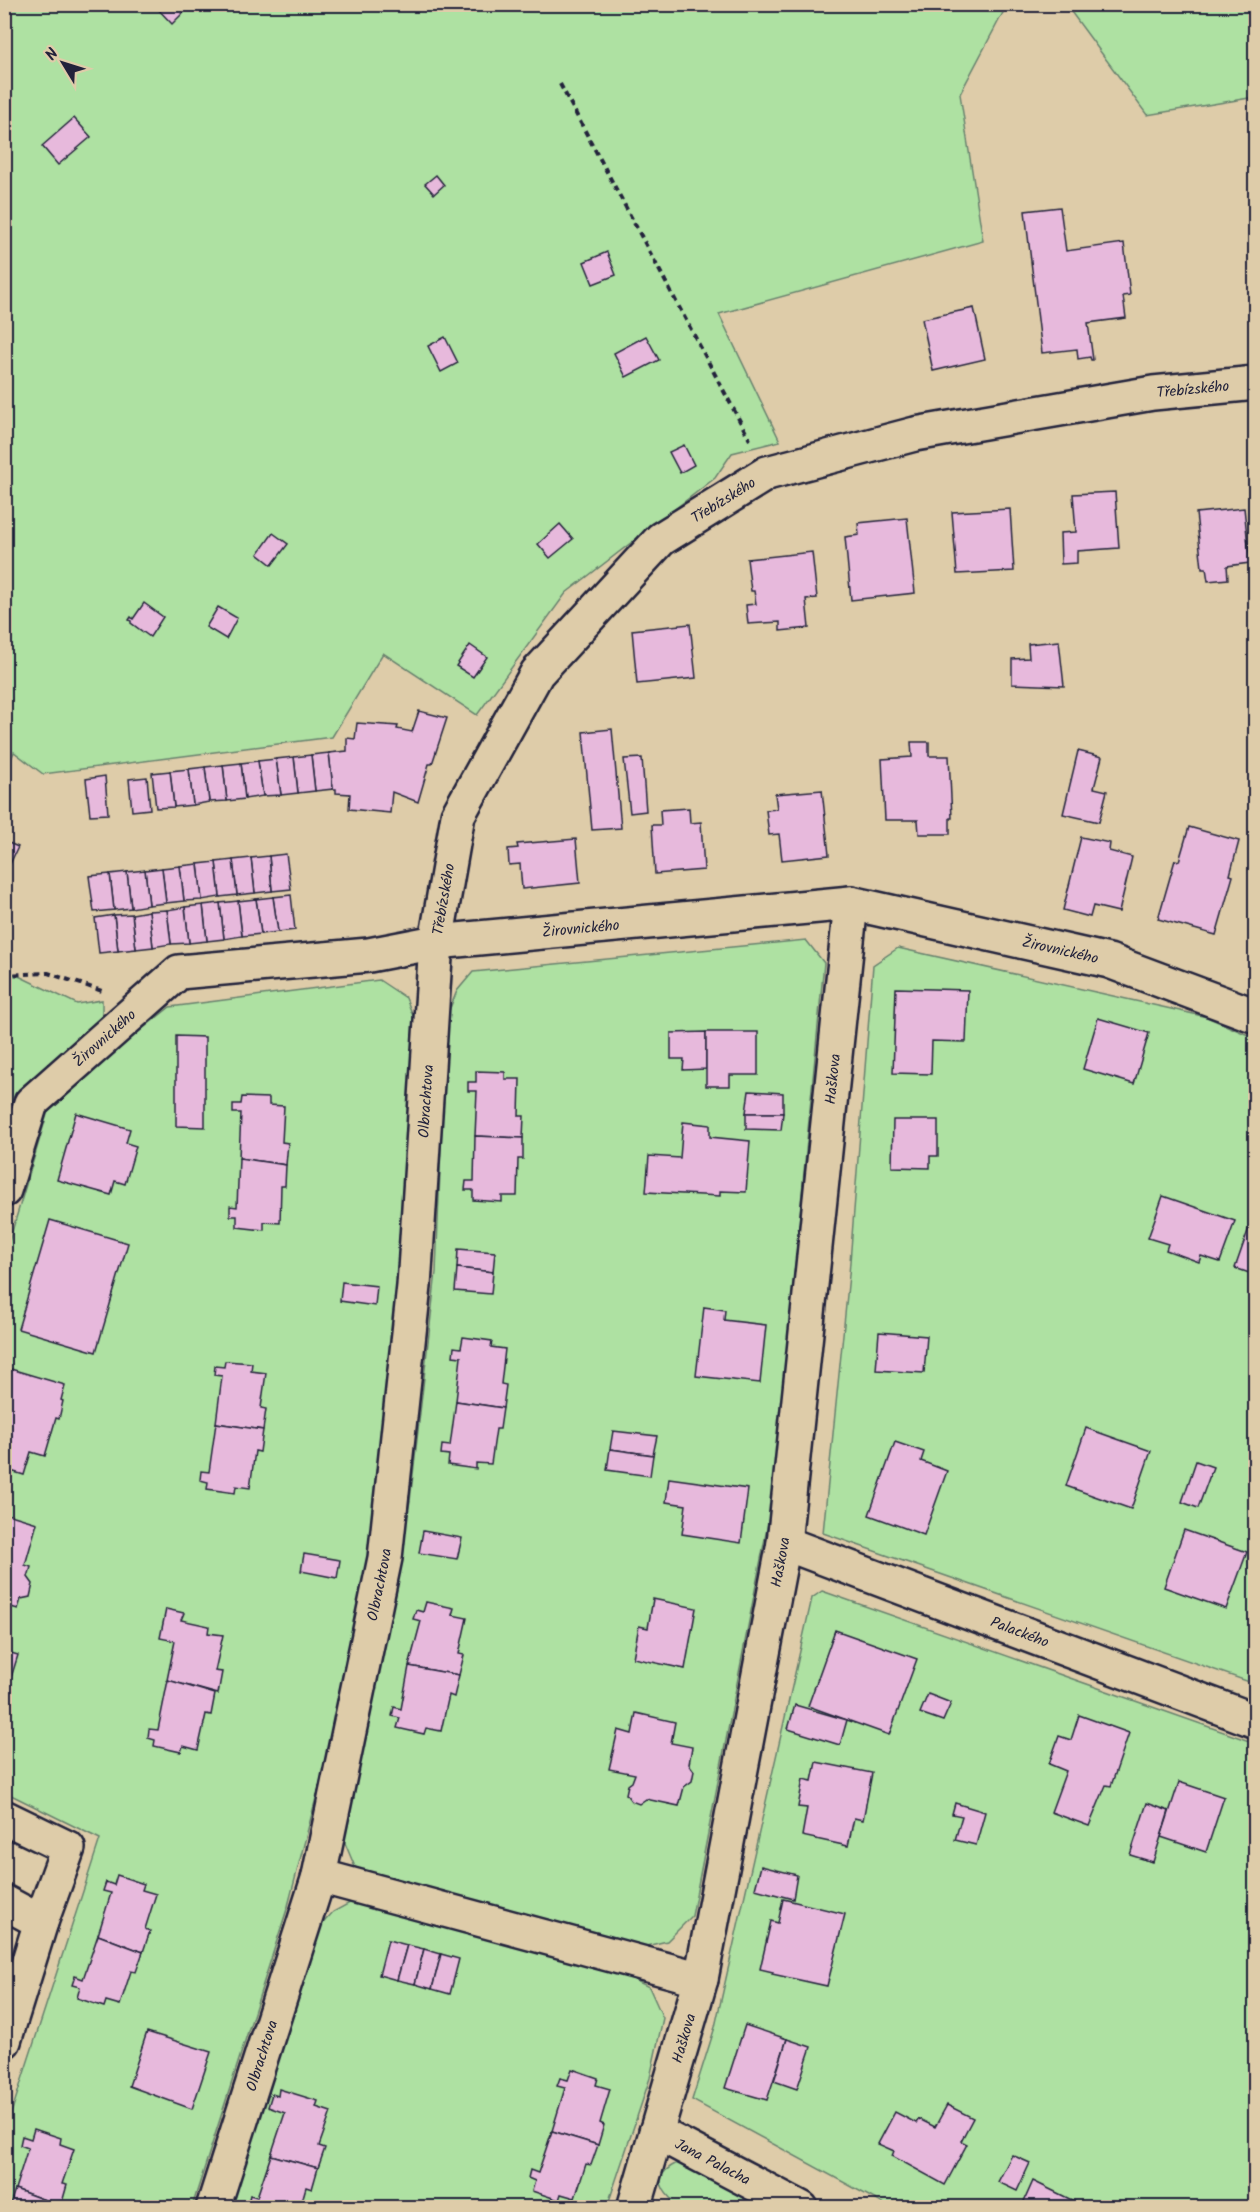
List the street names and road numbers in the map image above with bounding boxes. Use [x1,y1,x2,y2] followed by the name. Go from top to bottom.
[1156,375,1230,406] street label: Třebízského
[687,472,761,530] street label: Třebízského
[426,861,462,937] street label: Třebízského
[541,914,621,945] street label: Žirovnického
[1019,931,1101,971] street label: Žirovnického
[68,1004,142,1074] street label: Žirovnického
[819,1053,848,1106] street label: Haškova
[412,1064,441,1139] street label: Olbrachtova
[765,1536,798,1589] street label: Haškova
[361,1547,399,1623] street label: Olbrachtova
[987,1611,1052,1655] street label: Palackého
[666,2011,703,2066] street label: Haškova
[240,2017,285,2095] street label: Olbrachtova
[670,2133,754,2192] street label: Jana Palacha

